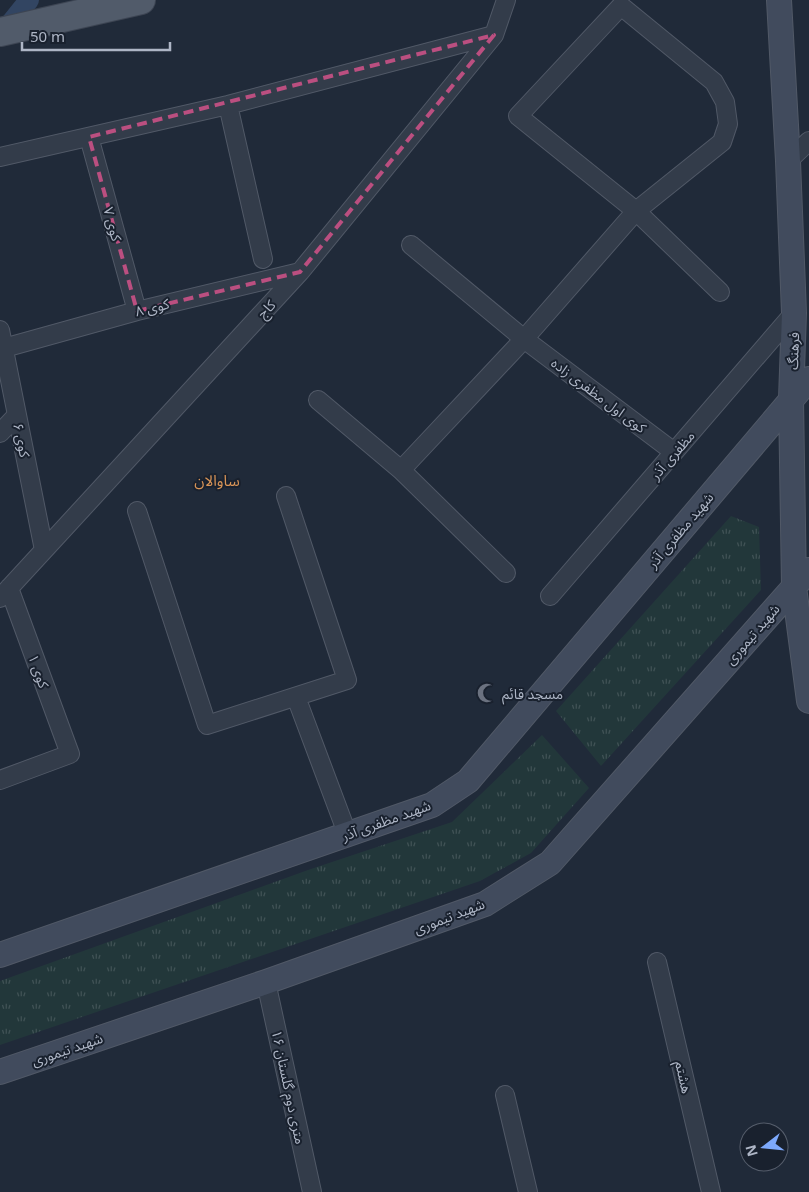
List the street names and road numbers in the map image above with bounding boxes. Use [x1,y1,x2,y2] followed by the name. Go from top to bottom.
[99,205,127,243] street label: کوی ۷
[133,294,171,320] street label: کوی ۸
[253,295,281,324] street label: کاج
[783,332,803,370] street label: فرهنگ
[548,353,650,437] street label: کوی اول مظفری زاده
[9,421,35,459] street label: کوی ۶
[645,426,699,484] street label: مظفری آذر
[642,488,717,573] street label: شهید مظفری آذر
[720,600,784,668] street label: شهید تیموری
[24,651,54,691] street label: کوی ۱
[338,795,433,845] street label: شهید مظفری آذر
[411,894,487,938] street label: شهید تیموری
[29,1028,105,1070] street label: شهید تیموری
[266,1028,310,1146] street label: ۱۶ متری دوم گلستان
[669,1059,697,1096] street label: هشتم

